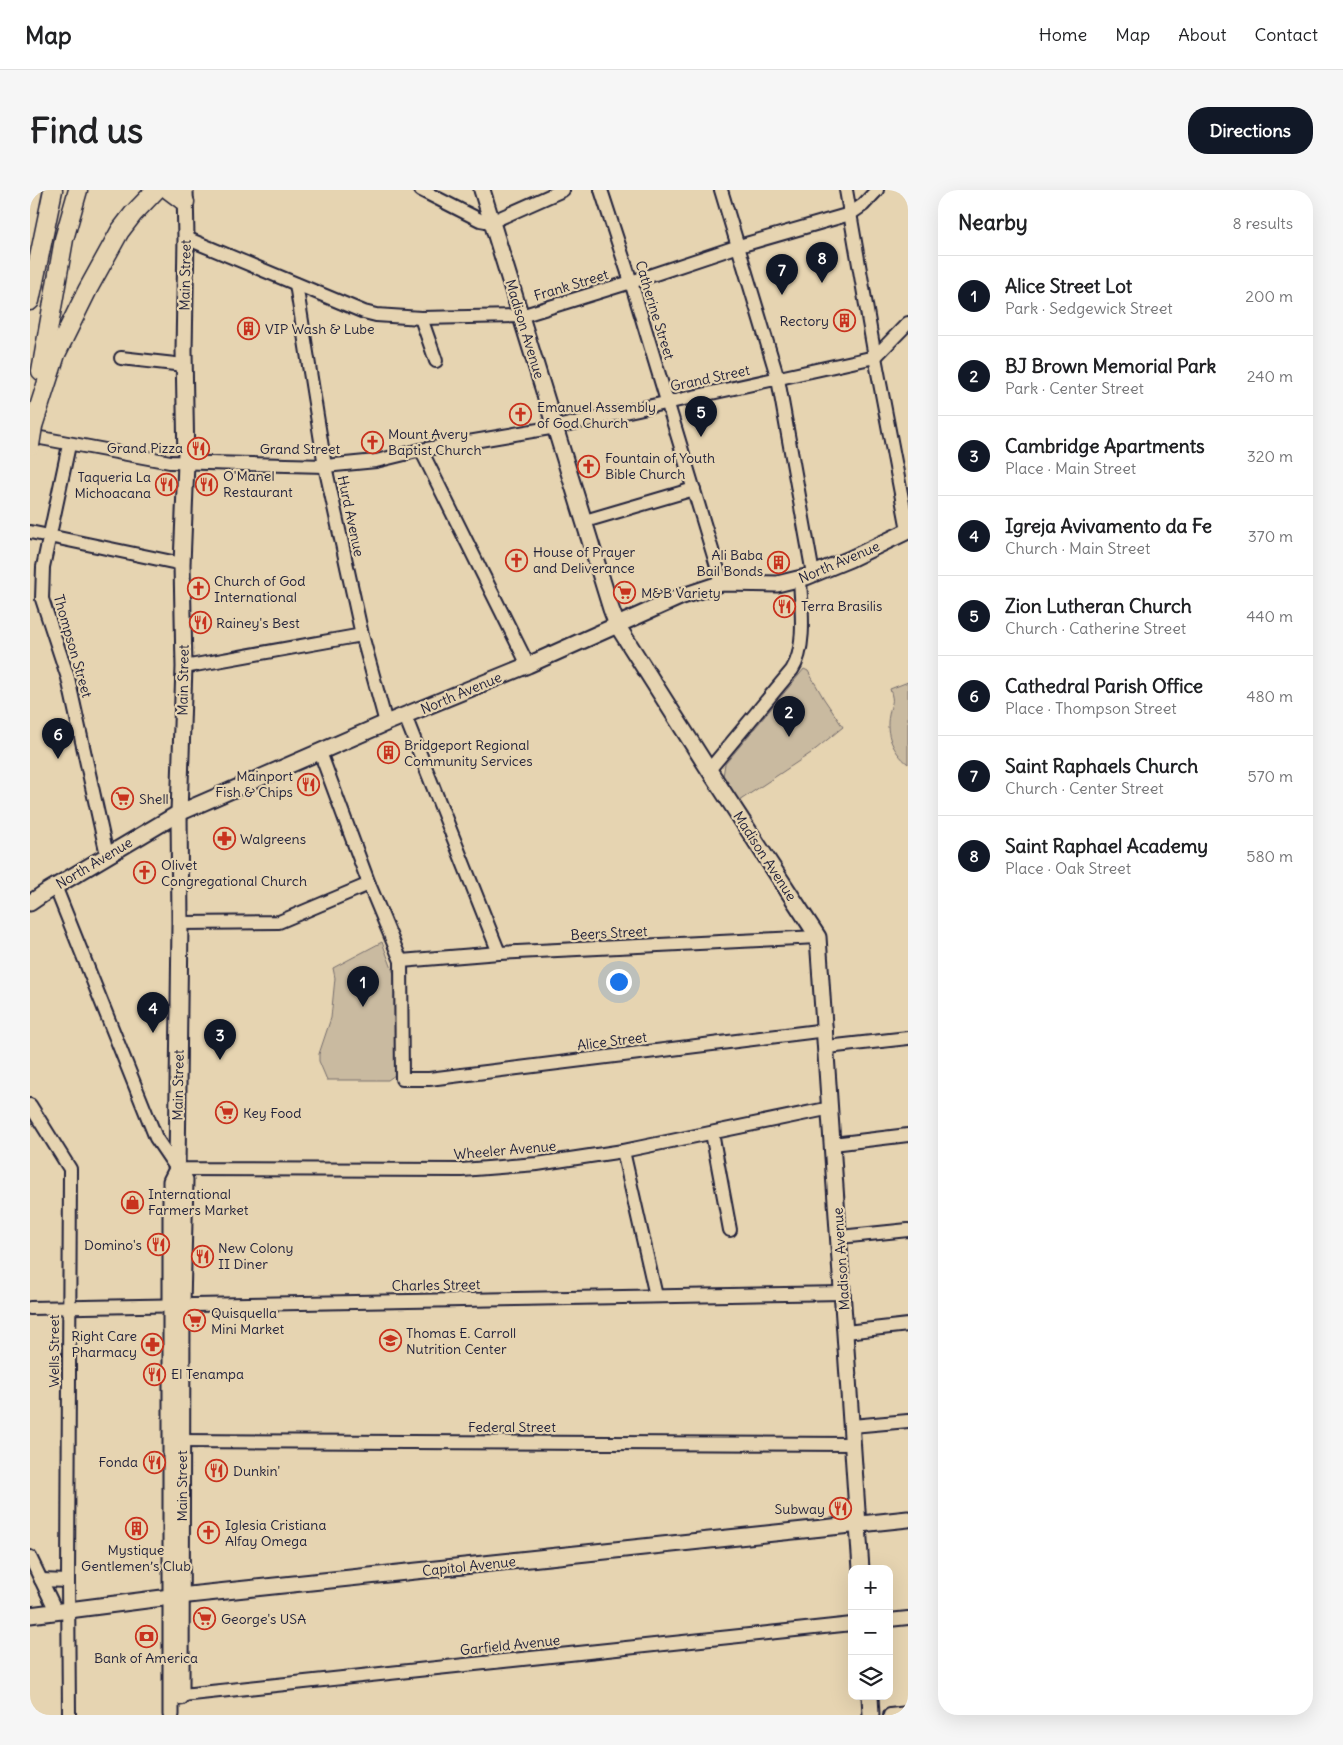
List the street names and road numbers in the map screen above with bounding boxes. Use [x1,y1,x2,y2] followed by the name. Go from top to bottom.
[175,239,195,311] street label: Main Street
[631,258,679,362] street label: Catherine Street
[532,265,611,305] street label: Frank Street
[501,277,549,381] street label: Madison Avenue
[669,361,752,395] street label: Grand Street
[260,440,341,458] street label: Grand Street
[334,474,368,558] street label: Hurd Avenue
[796,537,882,587] street label: North Avenue
[50,592,96,700] street label: Thompson Street
[173,644,193,716] street label: Main Street
[418,668,504,718] street label: North Avenue
[729,808,801,904] street label: Madison Avenue
[52,833,136,893] street label: North Avenue
[570,922,648,944] street label: Beers Street
[576,1028,648,1054] street label: Alice Street
[168,1049,188,1121] street label: Main Street
[453,1137,557,1163] street label: Wheeler Avenue
[828,1207,854,1311] street label: Madison Avenue
[391,1275,481,1295] street label: Charles Street
[45,1314,63,1388] street label: Wells Street
[468,1418,556,1436] street label: Federal Street
[173,1450,191,1522] street label: Main Street
[421,1552,517,1580] street label: Capitol Avenue
[459,1631,561,1659] street label: Garfield Avenue

